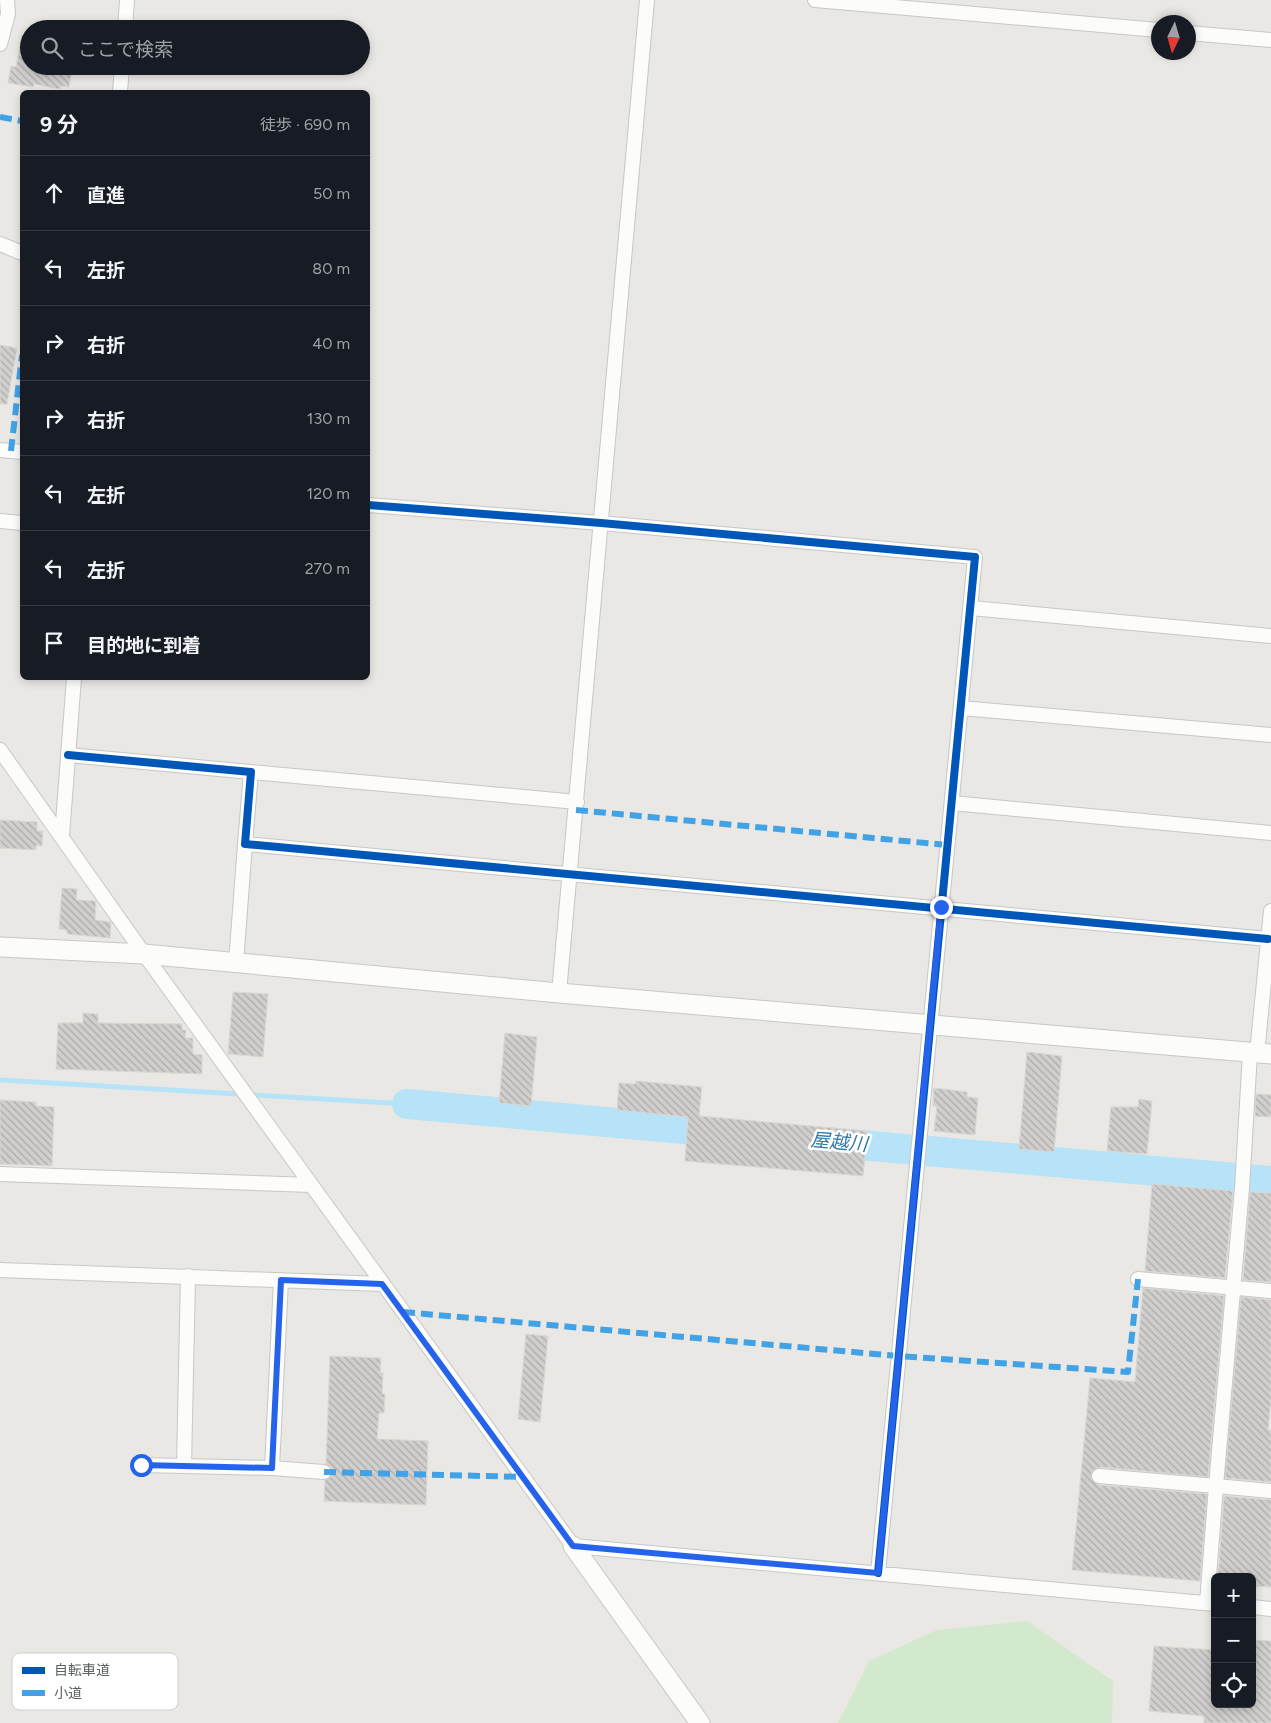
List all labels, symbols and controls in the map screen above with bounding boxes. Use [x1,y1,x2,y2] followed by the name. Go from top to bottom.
[1151,15,1196,60] north arrow
[20,20,370,75] search box
[38,34,66,62] icon: search
[78,38,173,61] text: ここで検索
[40,112,78,137] text: 9 分
[260,115,350,134] text: 徒歩 · 690 m
[40,179,68,207] icon: ahead
[87,184,125,207] text: 直進
[313,184,350,203] text: 50 m
[40,254,68,282] icon: left
[87,259,125,282] text: 左折
[312,259,350,278] text: 80 m
[40,329,68,357] icon: right
[87,334,125,357] text: 右折
[312,334,350,353] text: 40 m
[40,404,68,432] icon: right
[87,409,125,432] text: 右折
[307,409,350,428] text: 130 m
[40,479,68,507] icon: left
[87,484,125,507] text: 左折
[307,484,350,503] text: 120 m
[40,554,68,582] icon: left
[87,559,125,582] text: 左折
[305,559,350,578] text: 270 m
[40,629,68,657] icon: arrive
[87,634,201,657] text: 目的地に到着
[930,896,953,919] route end
[810,1128,870,1156] water label: 屋越川
[130,1454,153,1477] route start
[1211,1573,1256,1708] map controls
[1211,1573,1256,1618] button: +
[1211,1618,1256,1663] button: −
[12,1653,178,1710] legend
[54,1662,110,1679] text: 自転車道
[1211,1663,1256,1708] button: locate
[54,1685,82,1702] text: 小道

